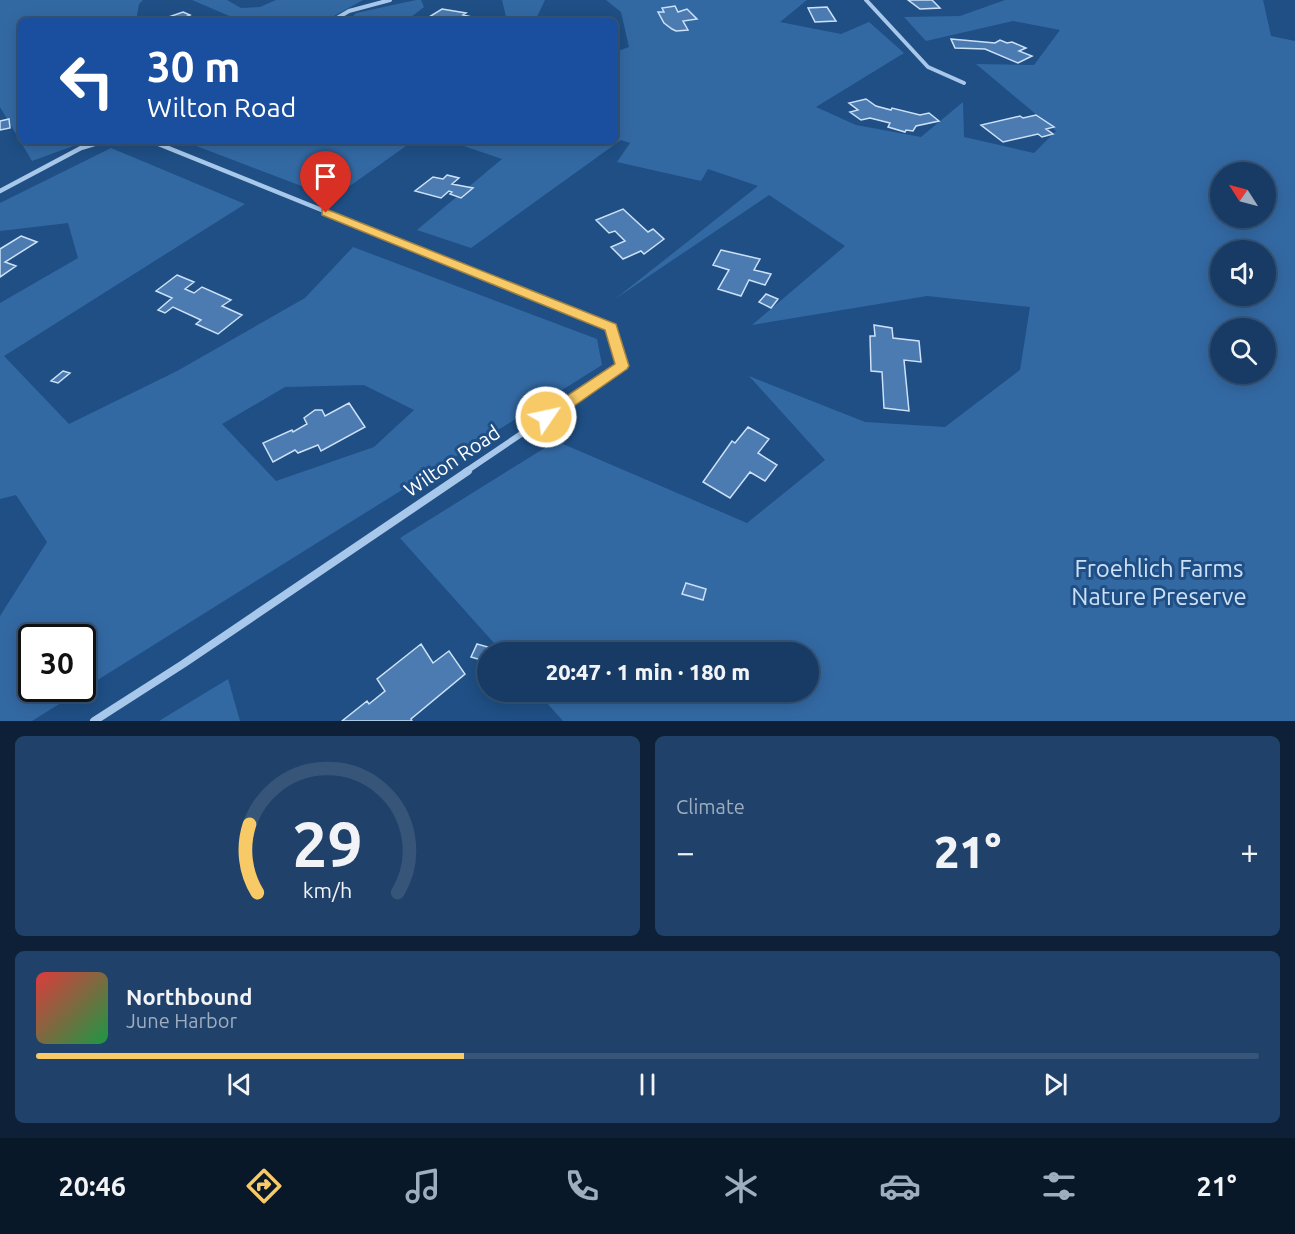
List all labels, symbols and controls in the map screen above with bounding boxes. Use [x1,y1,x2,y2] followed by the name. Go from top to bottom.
[48,42,126,120] icon: left
[147,43,241,90] text: 30 m
[147,92,296,122] text: Wilton Road
[300,151,351,213] pin
[309,160,342,193] icon: arrive
[1210,162,1276,228] north arrow
[1210,162,1276,384] map controls
[1210,240,1276,306] button: sound
[1210,318,1276,384] button: search
[514,385,578,449] position arrow
[399,420,504,501] street label: Wilton Road
[1071,555,1247,610] park label: Froehlich Farms Nature Preserve
[18,624,96,702] speed limit sign: 30
[546,659,750,684] text: 20:47 · 1 min · 180 m
[676,795,745,818] text: Climate
[292,809,363,879] text: 29
[934,826,1001,877] text: 21°
[676,833,695,870] text: −
[1240,833,1259,870] text: +
[303,878,352,902] text: km/h
[126,984,252,1009] text: Northbound
[126,1009,237,1032] text: June Harbor
[223,1068,256,1101] icon: previous
[631,1068,664,1101] icon: pause
[1039,1068,1072,1101] icon: next
[243,1165,285,1207] icon: directions
[402,1165,444,1207] icon: music
[561,1165,603,1207] icon: phone
[720,1165,762,1207] icon: climate
[879,1165,921,1207] icon: car
[1038,1165,1080,1207] icon: filters
[58,1171,126,1201] text: 20:46
[1196,1171,1236,1201] text: 21°

